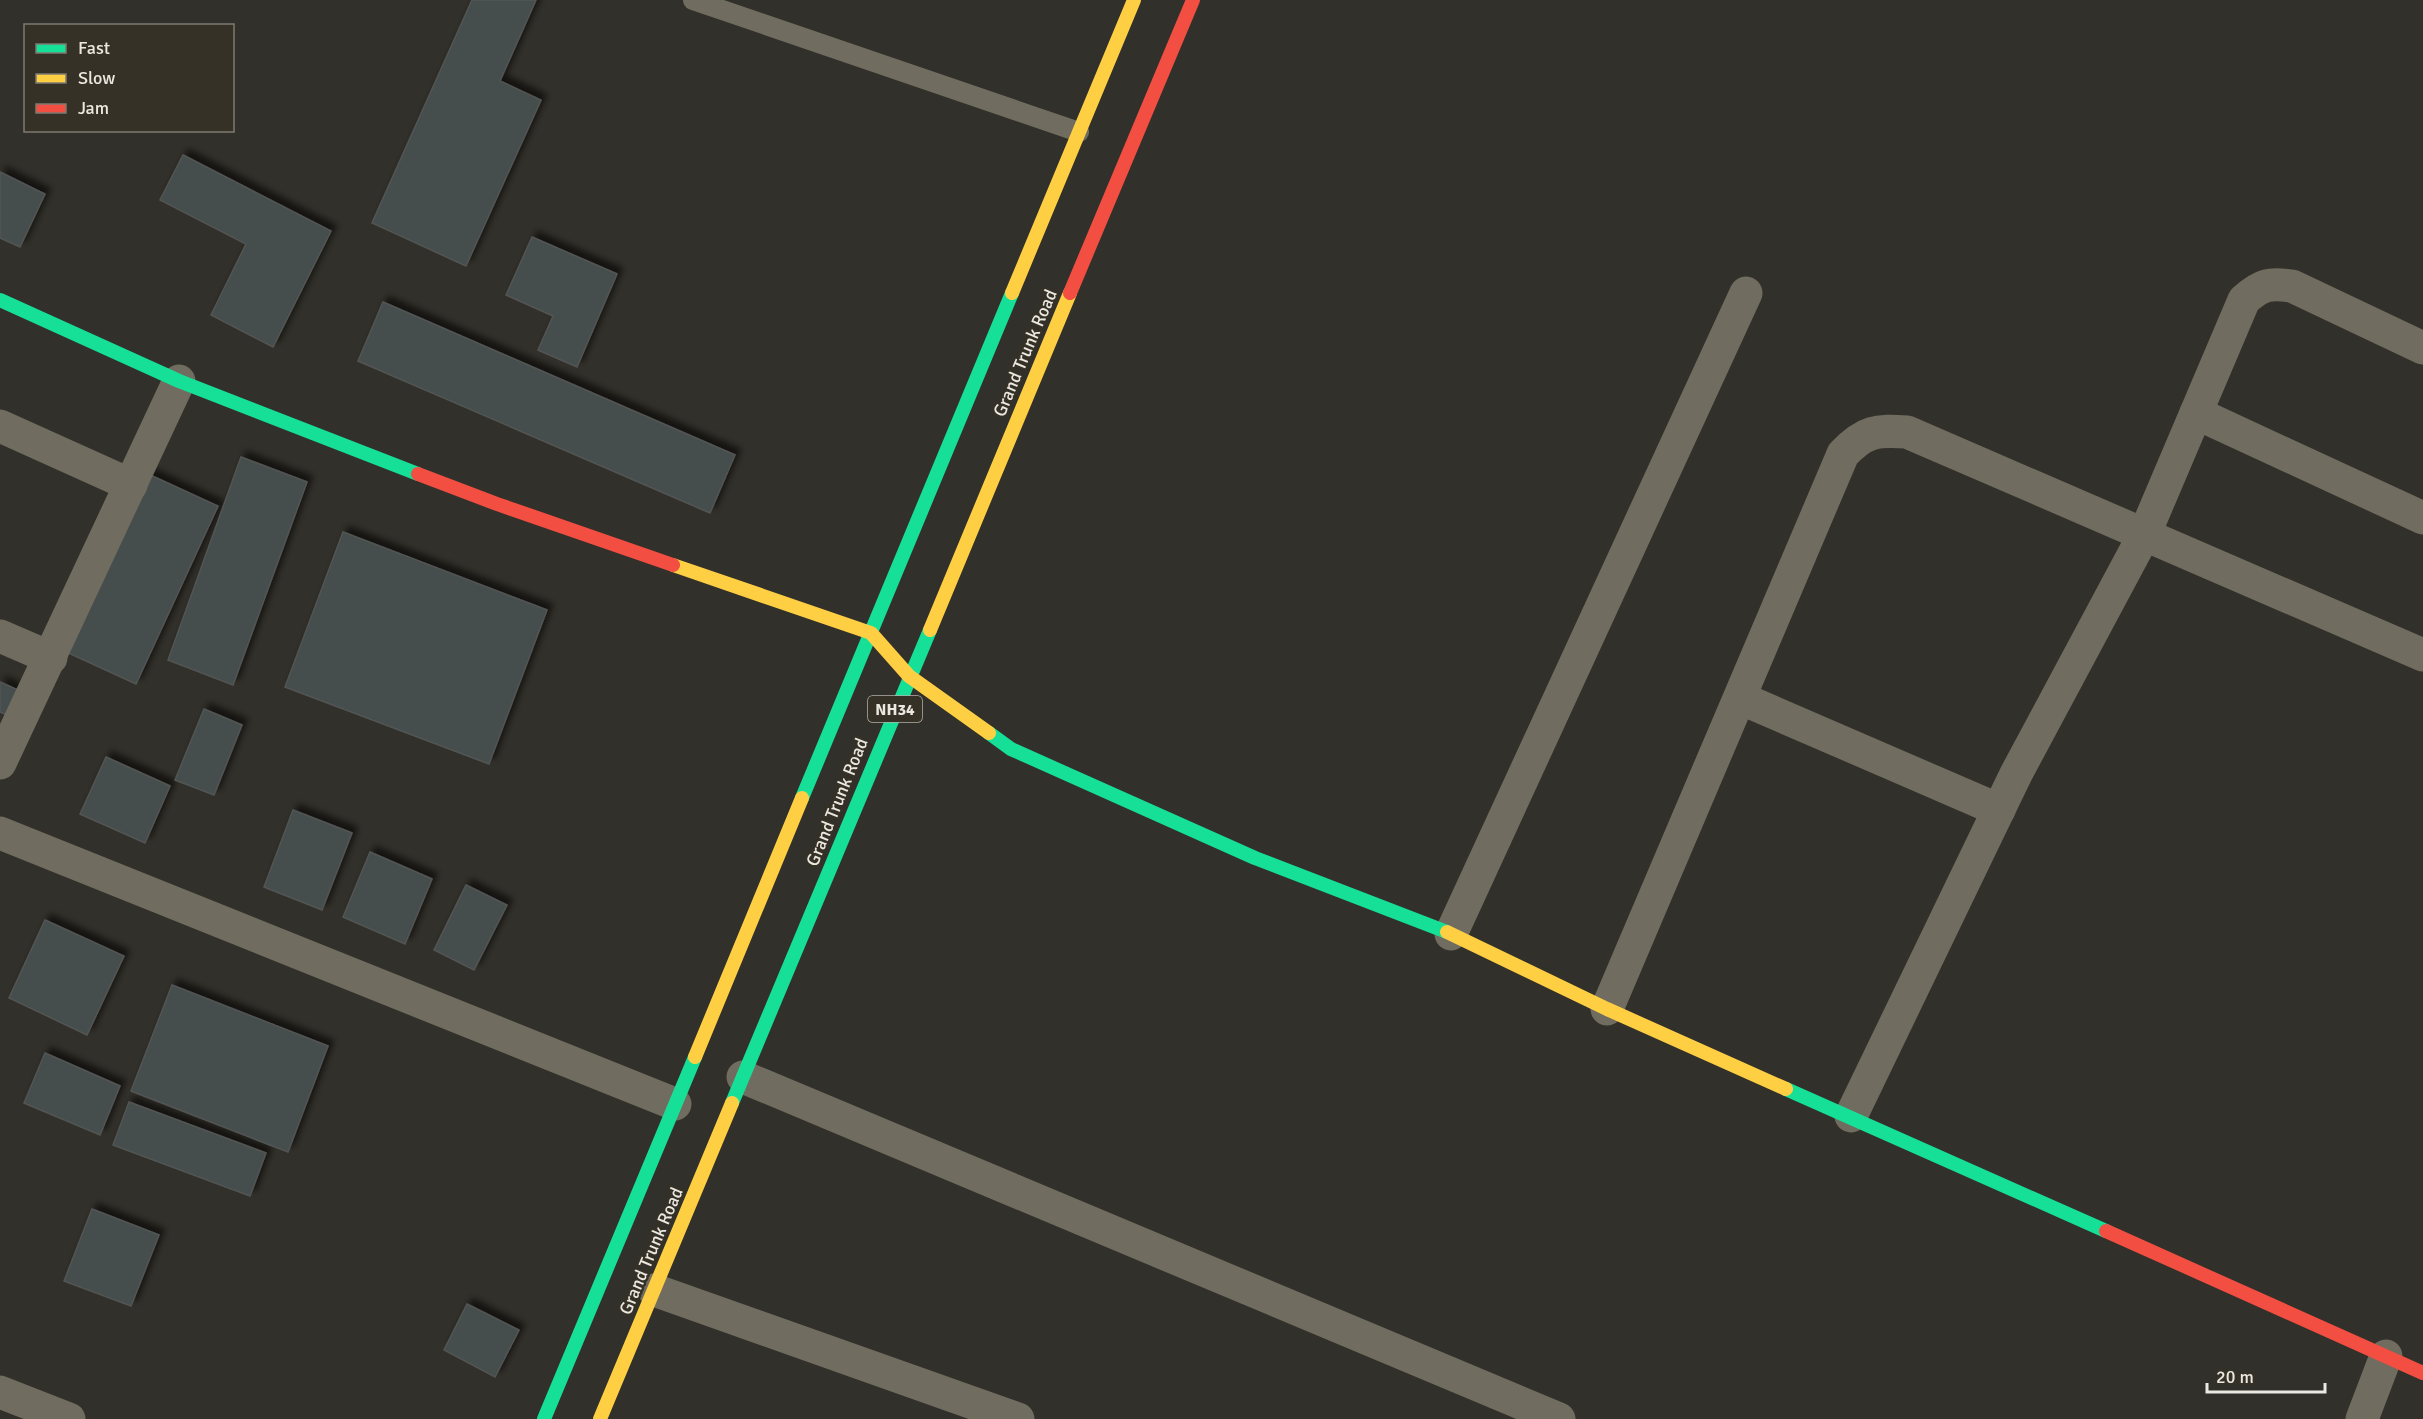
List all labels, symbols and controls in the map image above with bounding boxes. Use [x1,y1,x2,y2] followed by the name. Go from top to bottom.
[24,24,234,132] legend
[78,37,110,59] text: Fast
[78,67,115,89] text: Slow
[78,97,109,119] text: Jam
[988,286,1062,420] street label: Grand Trunk Road
[868,696,922,722] road number: NH34
[801,735,873,869] street label: Grand Trunk Road
[614,1184,688,1318] street label: Grand Trunk Road
[2207,1356,2326,1394] scale bar
[2216,1366,2254,1388] text: 20 m

